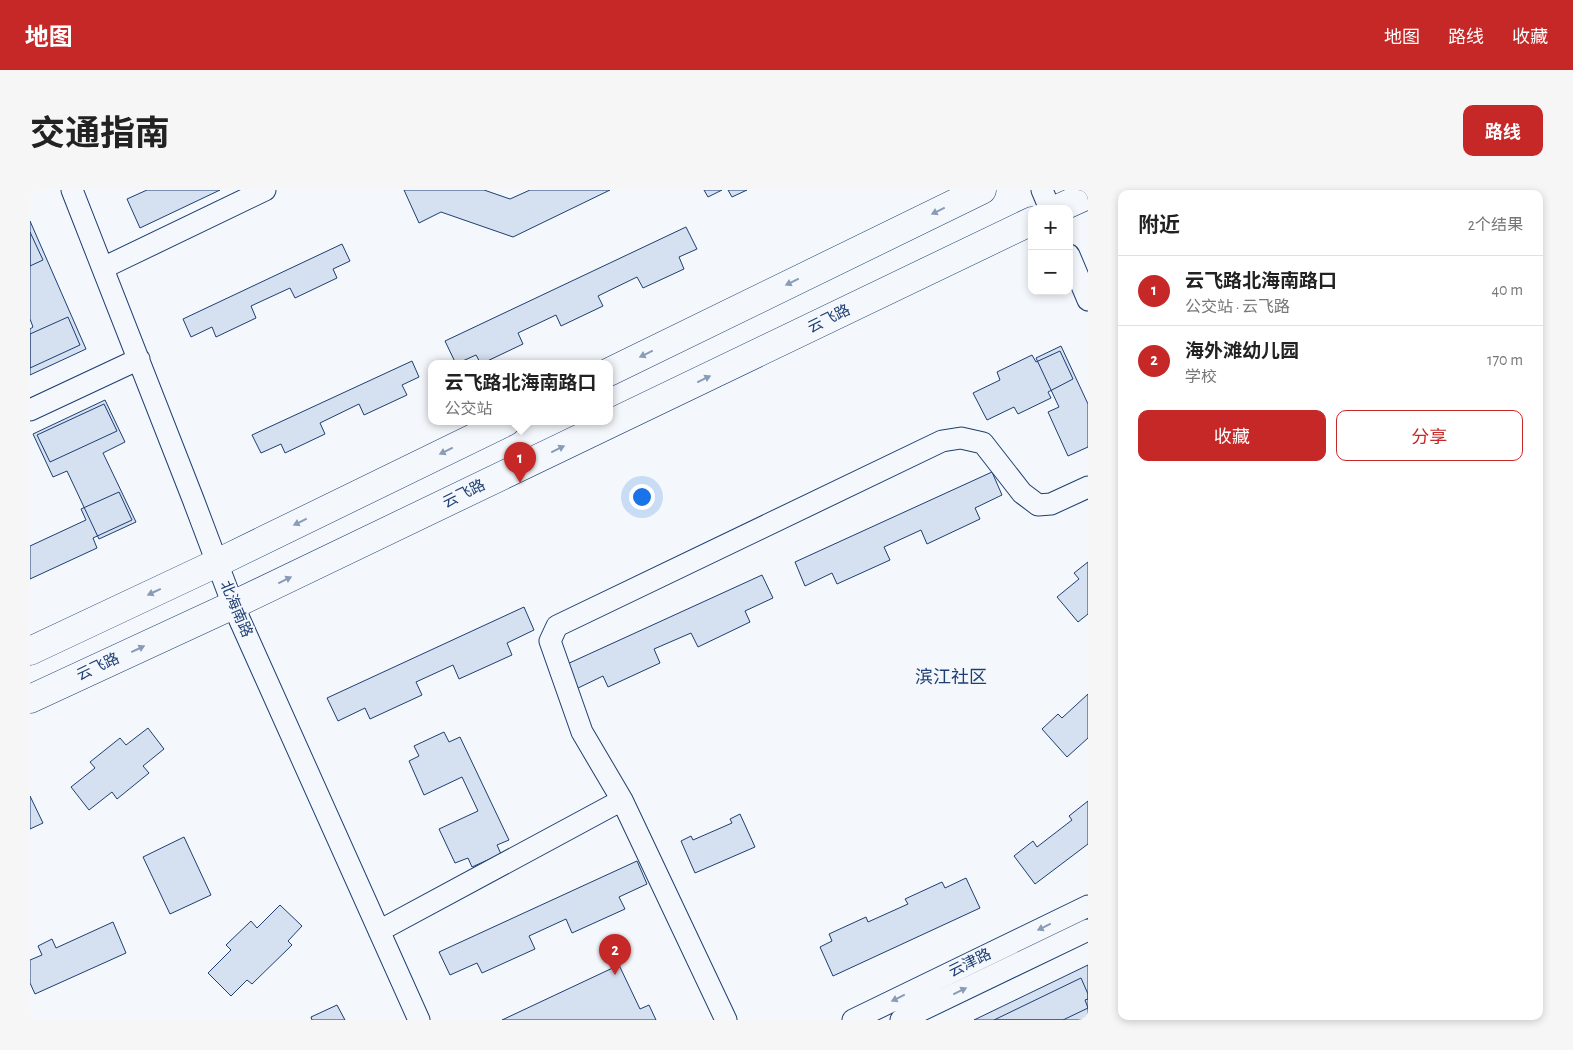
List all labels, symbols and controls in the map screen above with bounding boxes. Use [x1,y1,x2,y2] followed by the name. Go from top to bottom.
[25,26,73,50] text: 地图
[1384,29,1420,47] text: 地图
[1448,29,1484,47] text: 路线
[1512,29,1548,47] text: 收藏
[1463,105,1543,156] button: 路线
[30,117,170,152] text: 交通指南
[1028,205,1073,295] map controls
[1028,205,1073,250] button: +
[931,208,945,216] one-way arrow
[1138,215,1180,236] text: 附近
[1468,217,1523,233] text: 2个结果
[1028,250,1073,295] button: −
[1185,272,1337,291] text: 云飞路北海南路口
[785,279,799,287] one-way arrow
[1151,282,1157,298] text: 1
[1491,282,1523,298] text: 40 m
[1185,299,1290,315] text: 公交站 · 云飞路
[805,301,853,336] street label: 云飞路
[1185,342,1299,361] text: 海外滩幼儿园
[639,350,653,358] one-way arrow
[1150,352,1158,368] text: 2
[1487,352,1523,368] text: 170 m
[428,360,613,425] popup
[1185,369,1217,385] text: 学校
[444,374,597,393] text: 云飞路北海南路口
[697,375,712,383] one-way arrow
[444,401,493,417] text: 公交站
[1138,410,1326,461] button: 收藏
[1336,410,1523,461] button: 分享
[504,442,536,483] pin: 1
[551,445,565,453] one-way arrow
[439,447,454,455] one-way arrow
[440,476,488,511] street label: 云飞路
[629,484,655,510] your location
[293,518,307,526] one-way arrow
[278,576,292,584] one-way arrow
[217,578,256,640] street label: 北海南路
[147,589,161,597] one-way arrow
[131,645,145,653] one-way arrow
[74,650,122,683] street label: 云飞路
[915,667,987,687] district label: 滨江社区
[1037,924,1051,932] one-way arrow
[599,934,631,975] pin: 2
[946,945,994,980] street label: 云津路
[953,987,967,995] one-way arrow
[891,994,905,1002] one-way arrow

